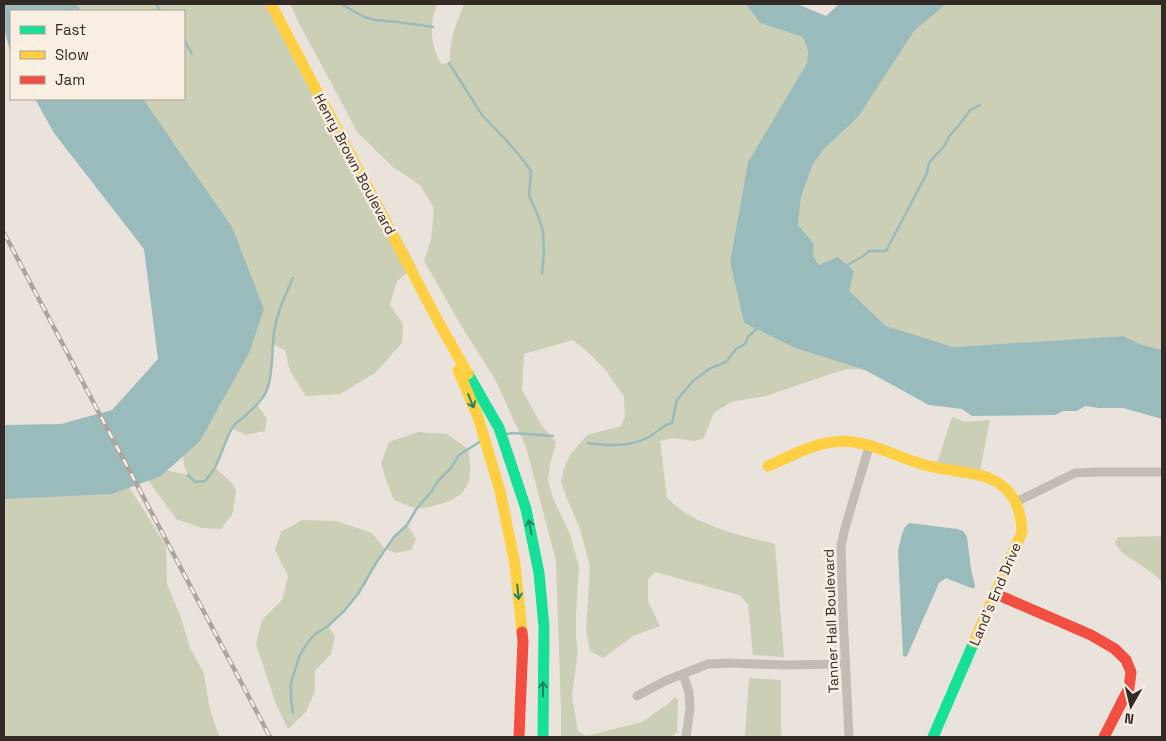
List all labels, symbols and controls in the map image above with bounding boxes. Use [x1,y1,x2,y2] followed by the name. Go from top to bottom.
[10,10,185,100] legend
[55,20,86,39] text: Fast
[55,45,89,64] text: Slow
[55,70,85,89] text: Jam
[310,90,400,238] street label: Henry Brown Boulevard
[467,393,477,408] one-way arrow
[525,519,534,535] one-way arrow
[965,540,1025,648] street label: Land's End Drive
[819,549,843,693] street label: Tanner Hall Boulevard
[513,584,523,600] one-way arrow
[539,681,548,697] one-way arrow
[1106,681,1156,731] north arrow
[1123,709,1135,728] text: N

